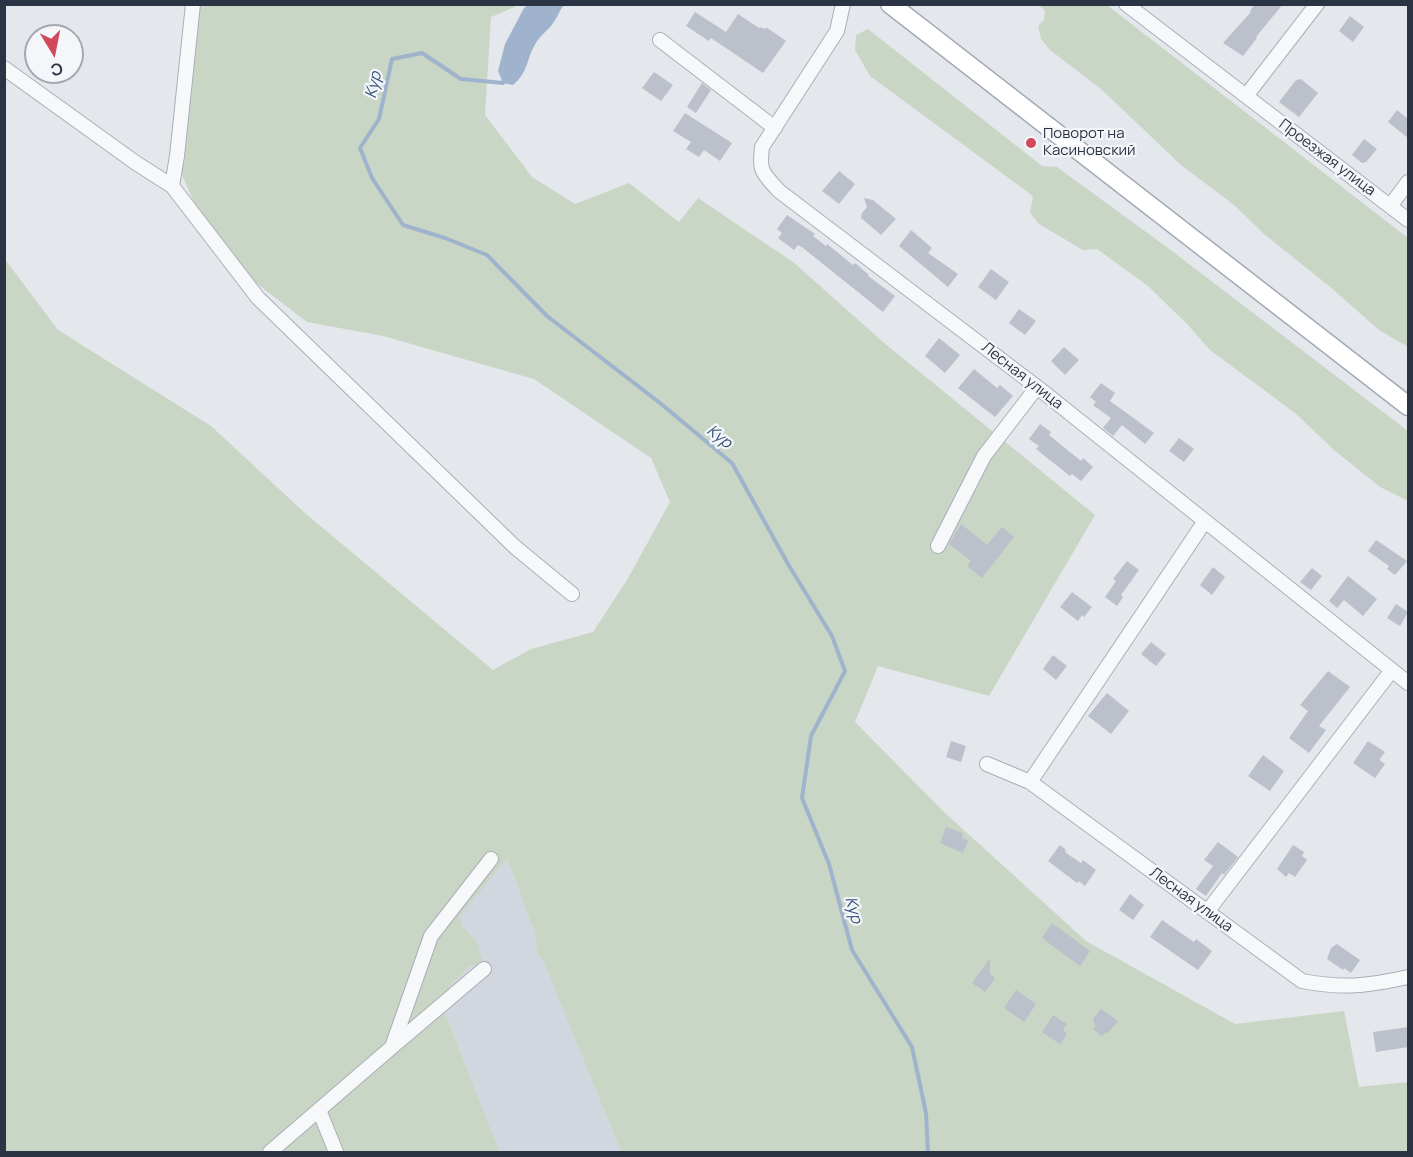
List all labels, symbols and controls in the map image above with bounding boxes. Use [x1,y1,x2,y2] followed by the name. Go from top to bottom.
[24,24,84,84] north arrow
[49,58,65,82] text: С
[362,70,386,100] water label: Кур
[1275,116,1379,200] street label: Проезжая улица
[1043,125,1136,160] place label: Поворот на Касиновский
[1024,136,1038,150] marker: Поворот на Касиновский
[978,339,1066,413] street label: Лесная улица
[703,421,735,453] water label: Кур
[1146,864,1236,936] street label: Лесная улица
[840,895,866,925] water label: Кур

